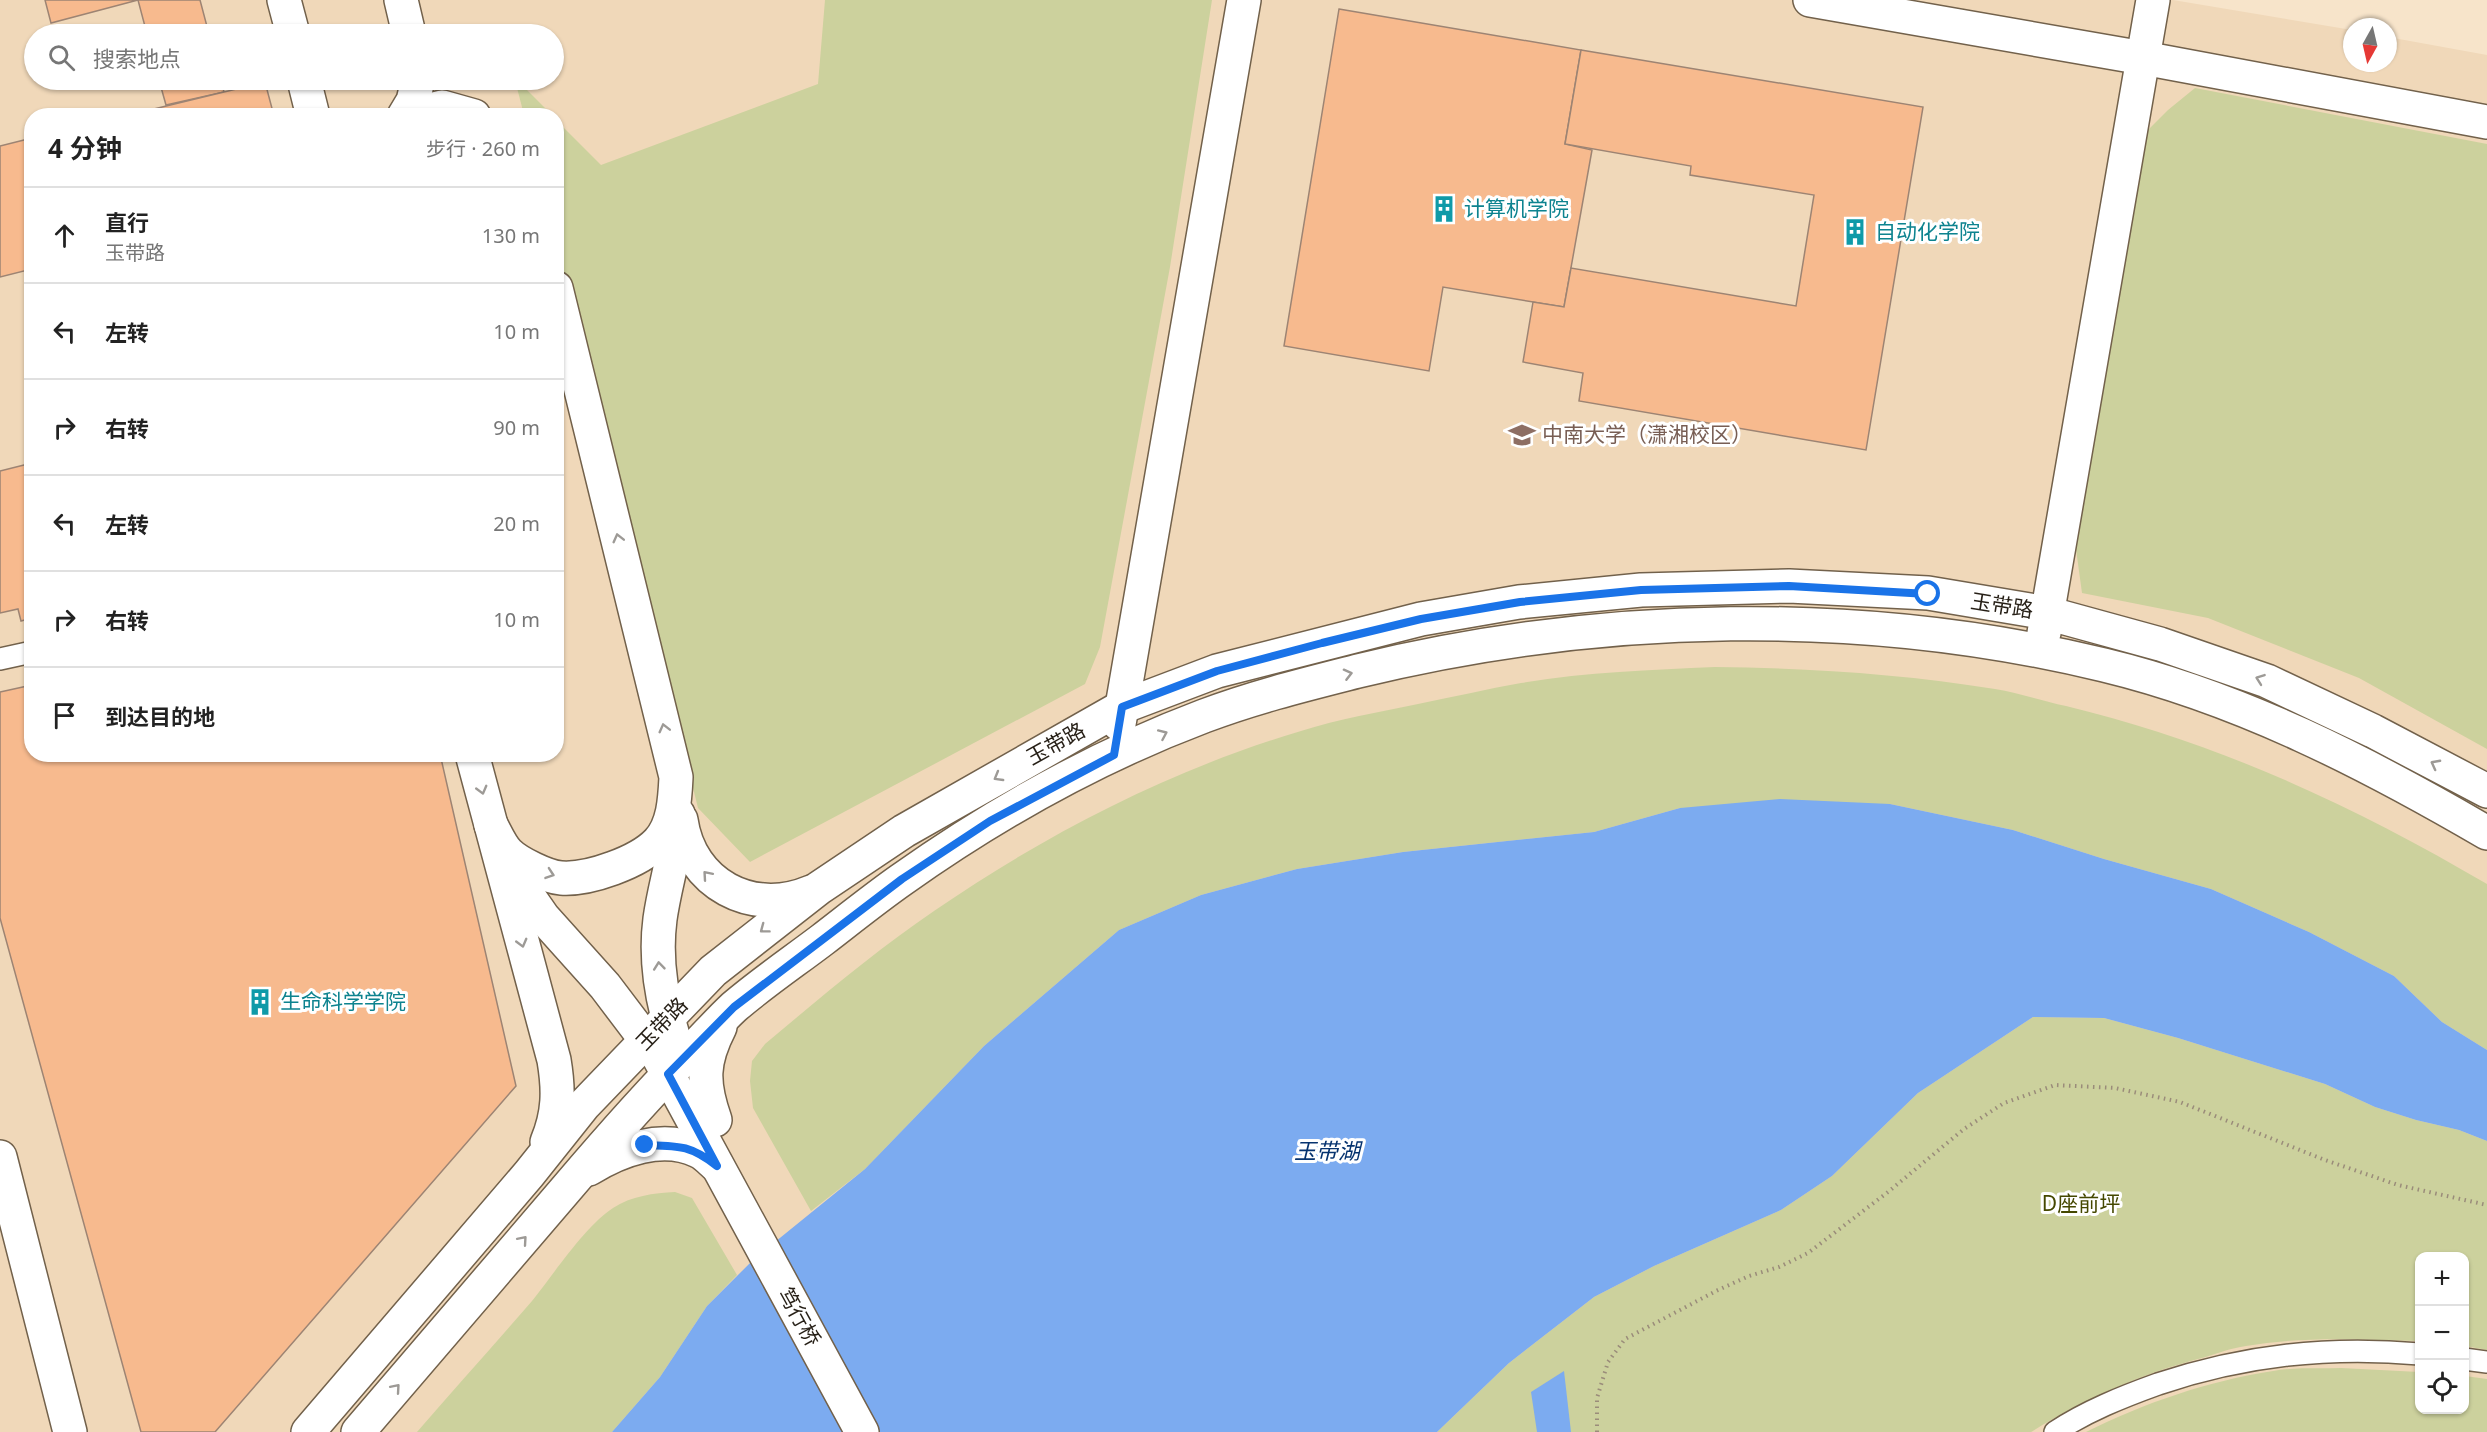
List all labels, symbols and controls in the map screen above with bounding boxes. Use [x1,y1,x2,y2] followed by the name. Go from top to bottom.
[2343,18,2397,72] north arrow
[24,24,564,90] search box
[45,41,78,74] icon: search
[93,43,181,73] text: 搜索地点
[48,130,122,166] text: 4 分钟
[426,135,540,162] text: 步行 · 260 m
[1429,194,1459,224] building icon: 计算机学院
[1464,194,1569,222] place label: 计算机学院
[105,207,149,237] text: 直行
[1840,217,1870,247] building icon: 自动化学院
[1875,217,1980,245] place label: 自动化学院
[48,219,81,252] icon: ahead
[482,222,540,249] text: 130 m
[105,239,165,266] text: 玉带路
[48,315,81,348] icon: left
[105,317,149,347] text: 左转
[493,318,540,345] text: 10 m
[48,411,81,444] icon: right
[105,413,149,443] text: 右转
[493,414,540,441] text: 90 m
[1507,420,1537,450] school or university icon: 中南大学（潇湘校区）
[1542,420,1752,448] place label: 中南大学（潇湘校区）
[48,507,81,540] icon: left
[105,509,149,539] text: 左转
[493,510,540,537] text: 20 m
[612,534,625,544] one-way arrow
[1914,580,1940,606] route start
[1969,586,2035,624] street label: 玉带路
[48,603,81,636] icon: right
[105,605,149,635] text: 右转
[493,606,540,633] text: 10 m
[1343,668,1353,681] one-way arrow
[2255,673,2266,686] one-way arrow
[48,699,81,732] icon: arrive
[105,701,215,731] text: 到达目的地
[1021,716,1090,771] street label: 玉带路
[659,723,672,733] one-way arrow
[1157,729,1168,741] one-way arrow
[2431,760,2442,771] one-way arrow
[993,770,1004,782] one-way arrow
[474,785,487,795] one-way arrow
[544,867,555,880] one-way arrow
[703,871,714,882] one-way arrow
[760,922,771,933] one-way arrow
[515,938,528,948] one-way arrow
[653,961,666,970] one-way arrow
[245,987,275,1017] building icon: 生命科学学院
[280,987,406,1015] place label: 生命科学学院
[629,991,693,1056] street label: 玉带路
[631,1131,657,1157] route end
[1294,1135,1363,1165] water label: 玉带湖
[2042,1189,2120,1217] park label: D座前坪
[516,1236,527,1247] one-way arrow
[2415,1252,2469,1414] map controls
[2415,1252,2469,1306] button: +
[772,1282,827,1351] street label: 笃行桥
[2415,1306,2469,1360] button: −
[2415,1360,2469,1414] button: locate
[389,1384,400,1395] one-way arrow

